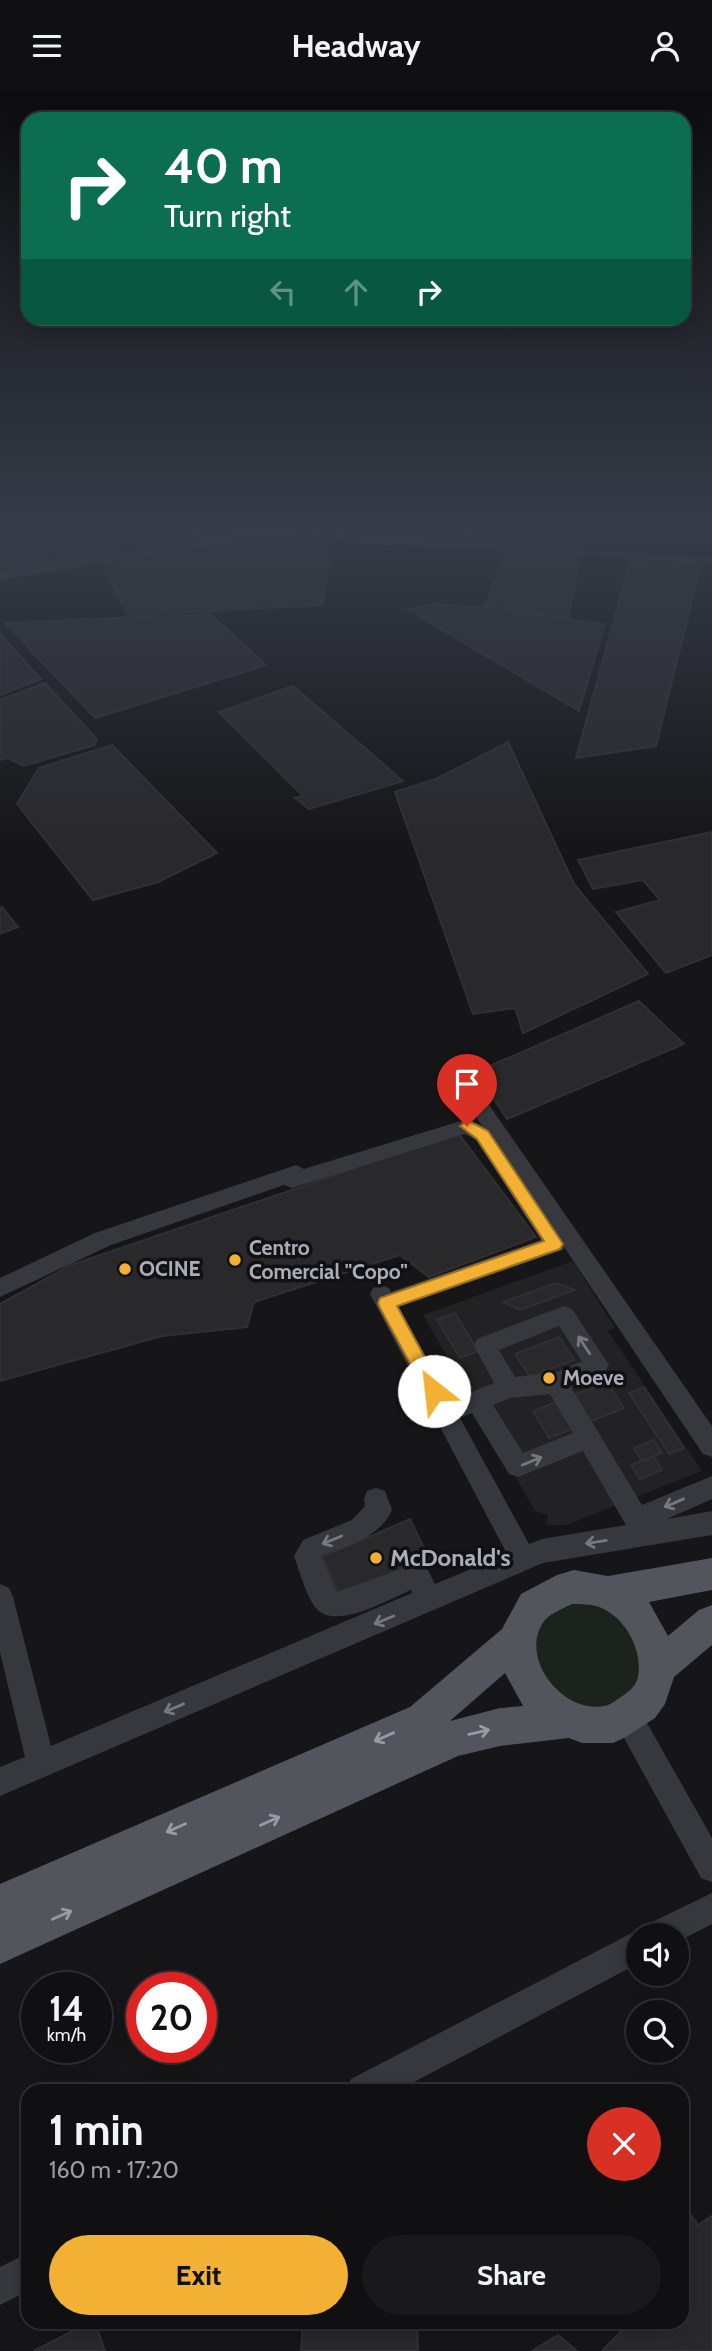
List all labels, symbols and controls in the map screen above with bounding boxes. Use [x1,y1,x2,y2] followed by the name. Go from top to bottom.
[291,26,421,65] text: Headway
[28,27,66,65] icon: menu
[646,27,684,65] icon: person
[164,136,283,195] text: 40 m
[49,140,140,231] icon: right
[164,196,291,235] text: Turn right
[264,273,302,311] icon: left
[337,273,375,311] icon: ahead
[410,273,448,311] icon: right
[437,1054,497,1126] pin
[448,1065,486,1103] icon: arrive
[249,1235,408,1284] place label: Centro Comercial "Copo"
[227,1252,243,1268] marker: Centro Comercial "Copo"
[139,1256,201,1281] place label: OCINE
[117,1261,133,1277] marker: OCINE
[577,1336,591,1356] one-way arrow
[397,1354,471,1428] position arrow
[563,1365,624,1390] place label: Moeve
[541,1370,557,1386] marker: Moeve
[521,1453,542,1466] one-way arrow
[664,1498,685,1511] one-way arrow
[322,1534,343,1547] one-way arrow
[585,1536,608,1549] one-way arrow
[390,1543,511,1572] place label: McDonald's
[368,1550,384,1566] marker: McDonald's
[373,1614,395,1627] one-way arrow
[164,1702,185,1715] one-way arrow
[467,1725,489,1738] one-way arrow
[374,1731,395,1744] one-way arrow
[258,1814,280,1827] one-way arrow
[165,1822,187,1835] one-way arrow
[51,1908,72,1921] one-way arrow
[626,1923,689,2063] map controls
[626,1923,689,1986] button: sound
[126,1972,217,2063] speed limit sign: 20
[49,1987,84,2030] text: 14
[626,2000,689,2063] button: search
[47,2024,86,2046] text: km/h
[49,2104,144,2156] text: 1 min
[587,2107,661,2181] button: close
[49,2156,179,2184] text: 160 m · 17:20
[49,2235,348,2315] button: Exit
[362,2235,661,2315] button: Share

